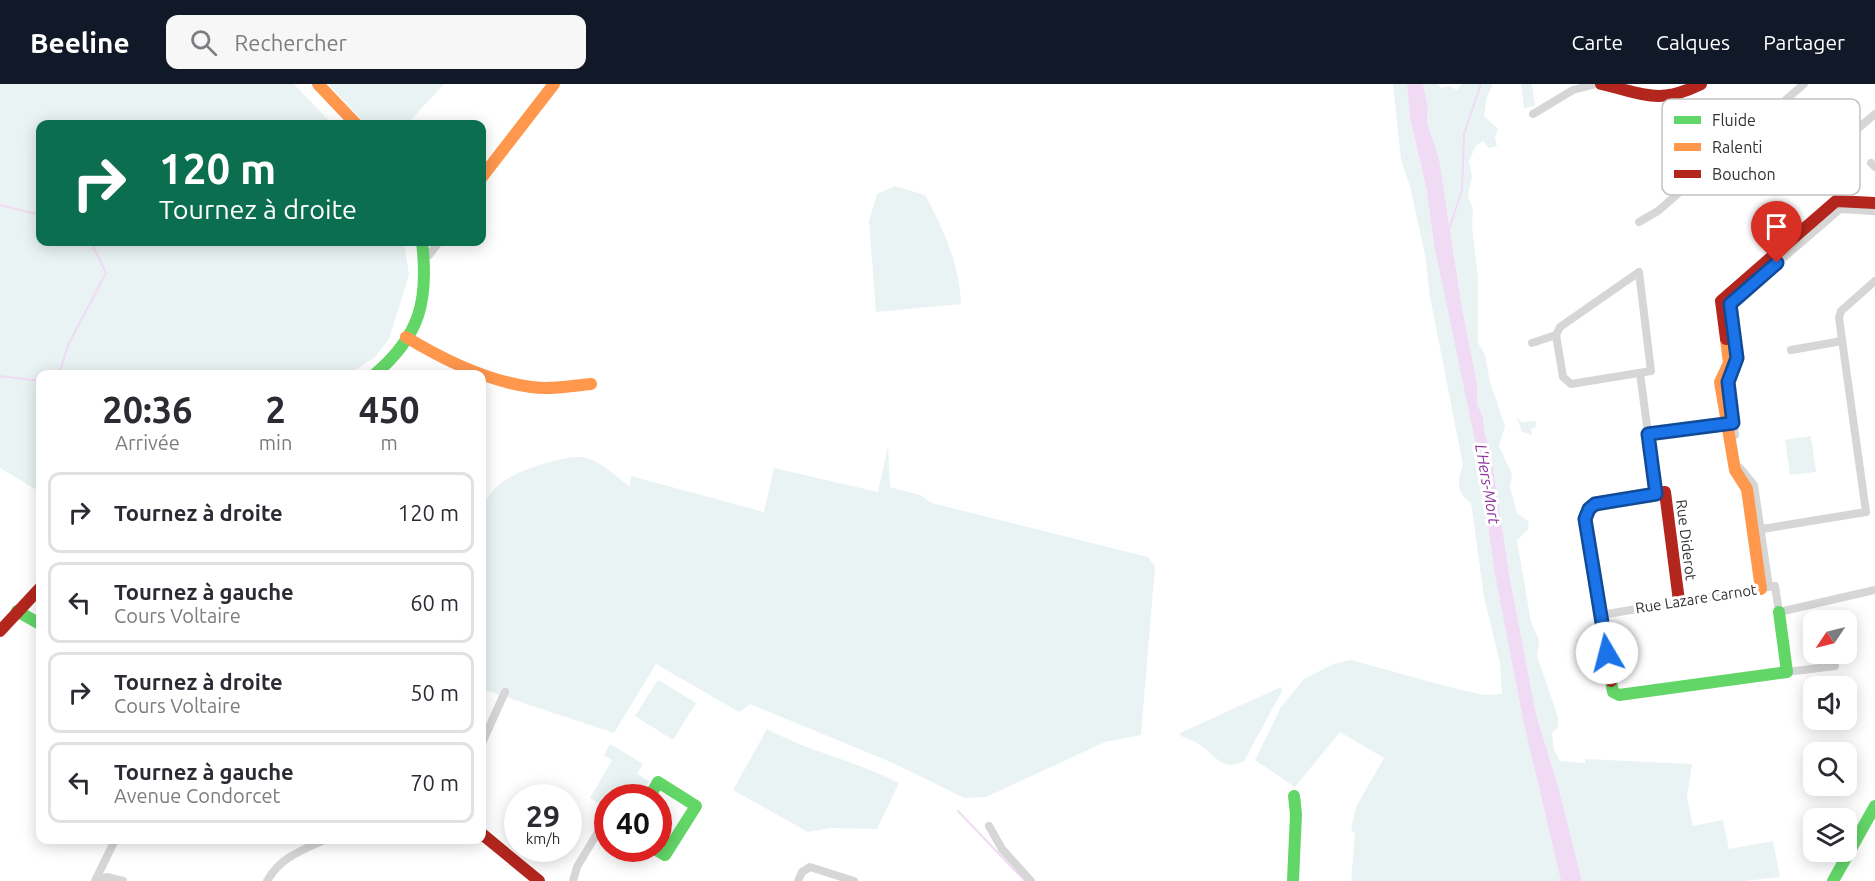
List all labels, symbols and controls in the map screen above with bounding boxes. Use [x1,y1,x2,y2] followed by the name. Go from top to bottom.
[166,15,586,69] search box
[187,26,220,59] icon: search
[30,27,130,58] text: Beeline
[235,30,347,55] text: Rechercher
[1572,30,1623,54] text: Carte
[1656,30,1730,54] text: Calques
[1763,30,1845,54] text: Partager
[1662,99,1860,195] legend
[1712,111,1756,129] text: Fluide
[1712,138,1763,156] text: Ralenti
[60,144,138,222] icon: right
[159,145,276,192] text: 120 m
[1712,165,1776,183] text: Bouchon
[159,194,357,224] text: Tournez à droite
[1751,201,1802,263] pin
[1760,210,1793,243] icon: arrive
[102,389,192,430] text: 20:36
[265,389,286,430] text: 2
[359,389,420,430] text: 450
[115,431,180,454] text: Arrivée
[259,431,292,454] text: min
[381,431,398,454] text: m
[1472,443,1504,526] water label: L'Hers-Mort
[63,496,96,529] icon: right
[1673,499,1700,581] street label: Rue Diderot
[114,500,283,525] text: Tournez à droite
[398,500,459,525] text: 120 m
[114,579,294,604] text: Tournez à gauche
[1634,580,1758,617] street label: Rue Lazare Carnot
[63,586,96,619] icon: left
[410,590,459,615] text: 60 m
[114,604,241,627] text: Cours Voltaire
[1803,610,1857,664] north arrow
[1803,610,1857,862] map controls
[1575,621,1639,685] position arrow
[114,669,283,694] text: Tournez à droite
[63,676,96,709] icon: right
[1803,676,1857,730] button: sound
[410,680,459,705] text: 50 m
[114,694,241,717] text: Cours Voltaire
[1803,742,1857,796] button: search
[114,759,294,784] text: Tournez à gauche
[63,766,96,799] icon: left
[410,770,459,795] text: 70 m
[114,784,280,807] text: Avenue Condorcet
[594,784,672,862] speed limit sign: 40
[526,799,560,833] text: 29
[1803,808,1857,862] button: layers
[526,830,560,847] text: km/h

